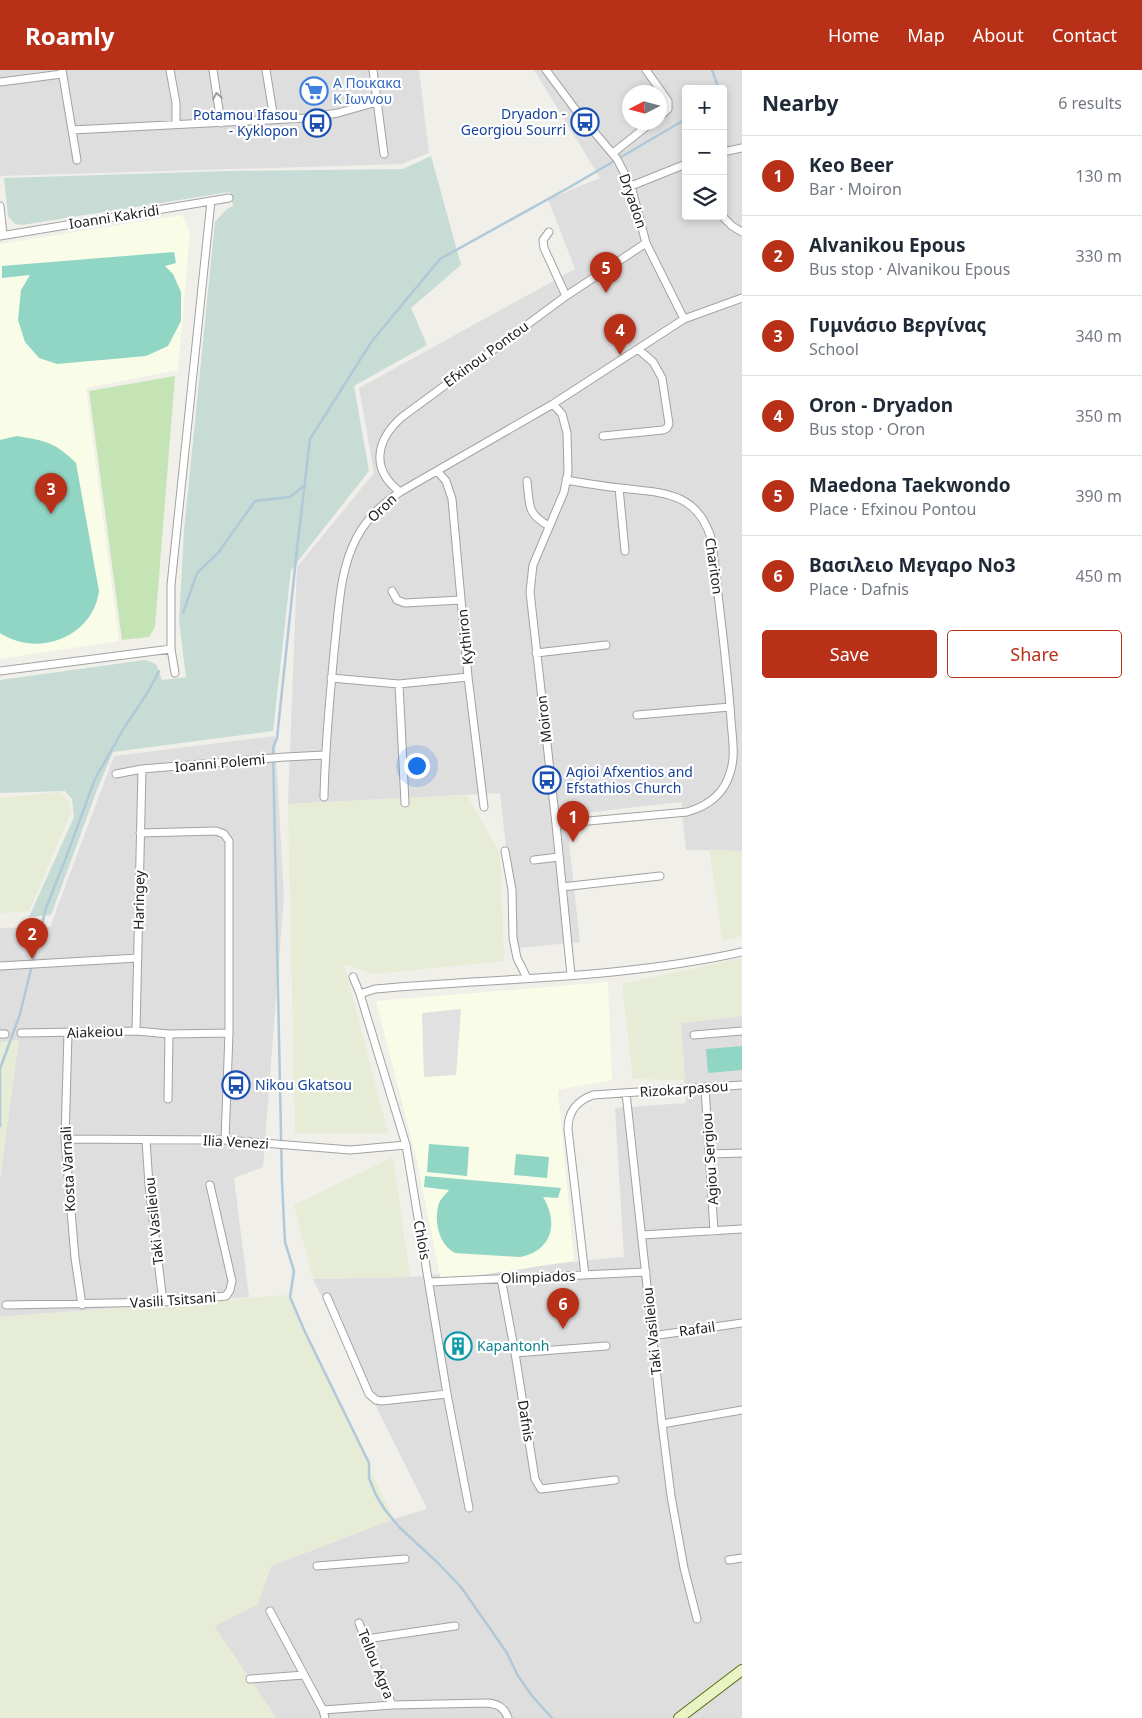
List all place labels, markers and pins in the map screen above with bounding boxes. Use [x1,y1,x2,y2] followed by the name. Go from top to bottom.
[333,73,402,108] place label: Α Ποικακα Κ Ιωννου
[299,76,329,106] supermarket icon: Α Ποικακα Κ Ιωννου
[461,104,566,139] place label: Dryadon - Georgiou Sourri
[193,105,298,140] place label: Potamou Ifasou - Kyklopon
[570,107,600,137] bus stop icon: Dryadon - Georgiou Sourri
[302,108,332,138] bus stop icon: Potamou Ifasou - Kyklopon
[590,252,622,293] pin: 5
[604,314,636,355] pin: 4
[35,473,67,514] pin: 3
[566,762,693,797] place label: Agioi Afxentios and Efstathios Church
[532,765,562,795] bus stop icon: Agioi Afxentios and Efstathios Church
[557,801,589,842] pin: 1
[16,918,48,959] pin: 2
[221,1070,251,1100] bus stop icon: Nikou Gkatsou
[255,1075,352,1094] place label: Nikou Gkatsou
[547,1288,579,1329] pin: 6
[443,1331,473,1361] building icon: Kapantonh
[477,1336,549,1355] place label: Kapantonh

